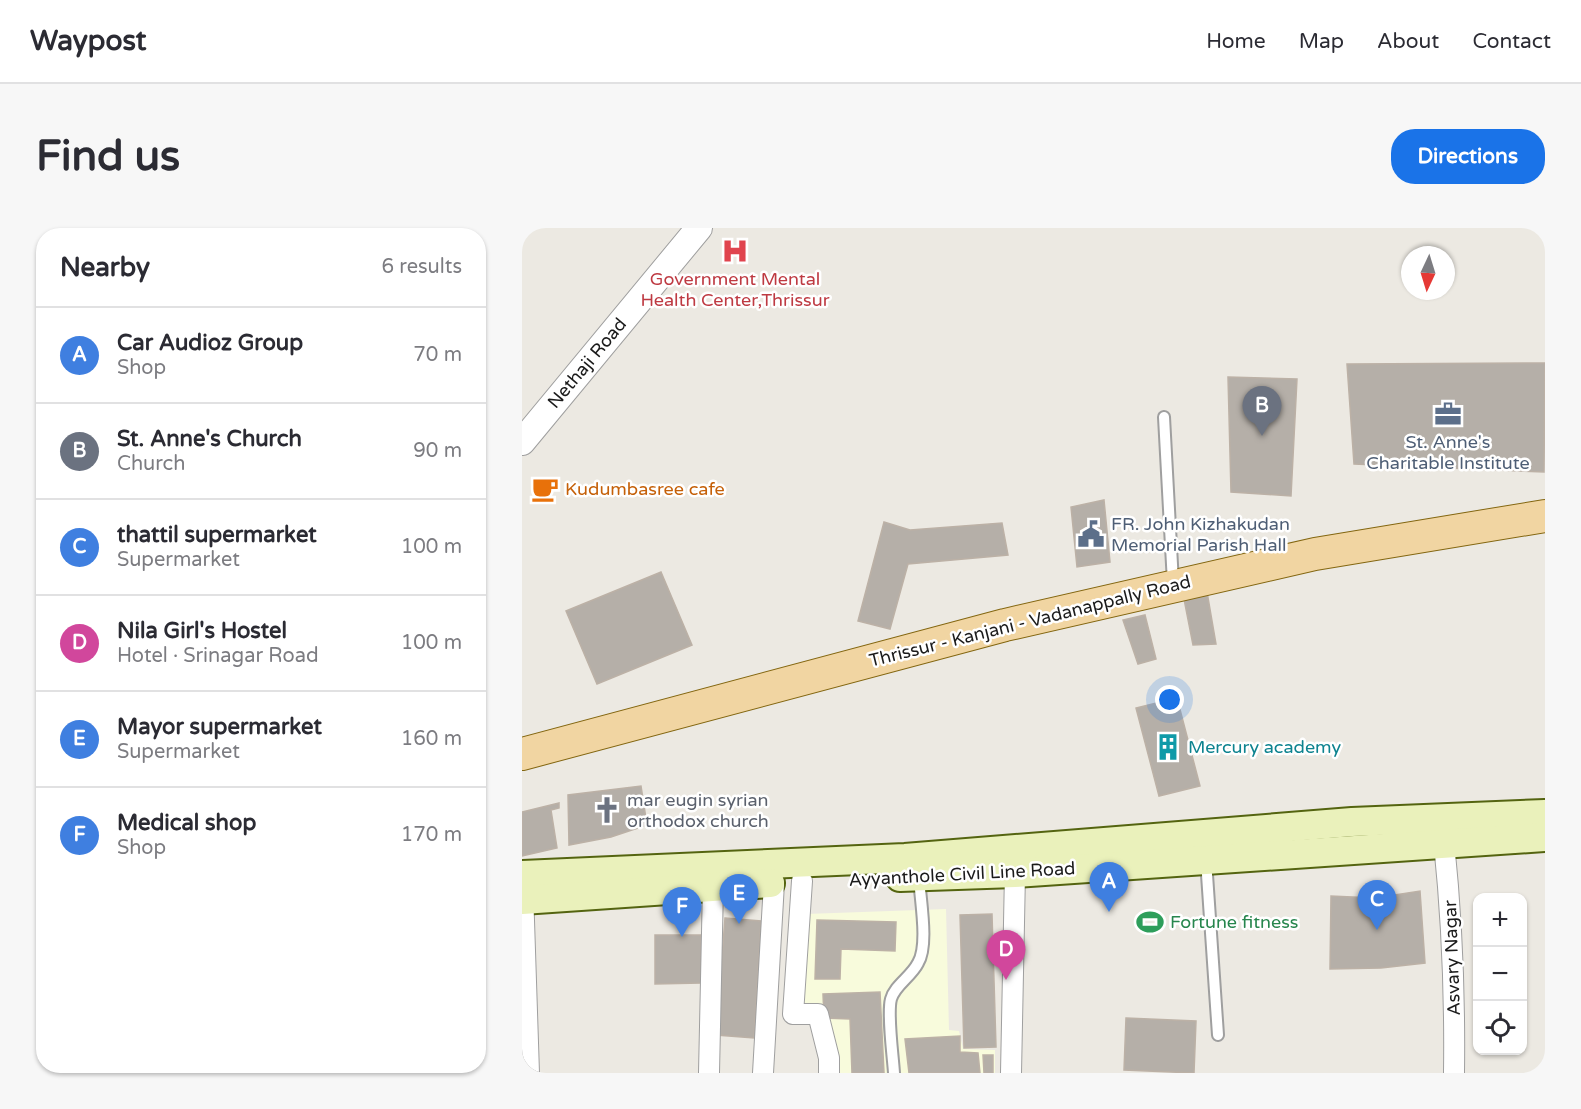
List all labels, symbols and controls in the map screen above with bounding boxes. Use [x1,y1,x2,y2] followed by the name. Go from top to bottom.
[30,24,146,58] text: Waypost
[1206,29,1266,54] text: Home
[1299,29,1344,54] text: Map
[1377,29,1439,54] text: About
[1472,29,1551,54] text: Contact
[1391,129,1545,184] button: Directions
[36,131,180,182] text: Find us
[720,236,750,266] hospital icon: Government Mental Health Center,Thrissur
[1401,246,1455,300] north arrow
[60,252,150,283] text: Nearby
[382,255,462,279] text: 6 results
[640,268,830,311] place label: Government Mental Health Center,Thrissur
[543,313,631,413] street label: Nethaji Road
[117,330,303,356] text: Car Audioz Group
[72,343,87,367] text: A
[413,343,462,367] text: 70 m
[117,356,166,380] text: Shop
[1242,386,1282,436] pin: B
[1433,399,1463,429] office icon: St. Anne's Charitable Institute
[117,426,302,452] text: St. Anne's Church
[1366,431,1530,474] place label: St. Anne's Charitable Institute
[73,439,86,463] text: B
[413,439,462,463] text: 90 m
[117,452,185,476] text: Church
[530,474,560,504] cafe icon: Kudumbasree cafe
[565,478,725,500] place label: Kudumbasree cafe
[1111,513,1290,556] place label: FR. John Kizhakudan Memorial Parish Hall
[1076,519,1106,549] public building icon: FR. John Kizhakudan Memorial Parish Hall
[117,522,317,548] text: thattil supermarket
[73,535,86,559] text: C
[401,535,462,559] text: 100 m
[117,548,240,572] text: Supermarket
[867,570,1193,672] street label: Thrissur - Kanjani - Vadanappally Road
[117,618,287,644] text: Nila Girl's Hostel
[72,631,87,655] text: D
[401,631,462,655] text: 100 m
[117,644,319,668] text: Hotel · Srinagar Road
[1155,685,1184,714] your location
[117,714,322,740] text: Mayor supermarket
[73,727,86,751] text: E
[401,727,462,751] text: 160 m
[1153,732,1183,762] building icon: Mercury academy
[1188,736,1341,758] place label: Mercury academy
[117,740,240,764] text: Supermarket
[627,789,769,832] place label: mar eugin syrian orthodox church
[592,795,622,825] church icon: mar eugin syrian orthodox church
[117,810,256,836] text: Medical shop
[73,823,86,847] text: F
[401,823,462,847] text: 170 m
[117,836,166,860] text: Shop
[848,857,1076,891] street label: Ayyanthole Civil Line Road
[1090,862,1128,912] pin: A
[720,874,758,924] pin: E
[1358,880,1396,930] pin: C
[662,888,702,937] pin: F
[1473,893,1527,1055] map controls
[1473,893,1527,947] button: +
[1439,900,1465,1016] street label: Asvary Nagar
[1135,907,1165,937] sports icon: Fortune fitness
[1170,911,1299,933] place label: Fortune fitness
[986,930,1026,980] pin: D
[1473,947,1527,1001] button: −
[1473,1001,1527,1055] button: locate

